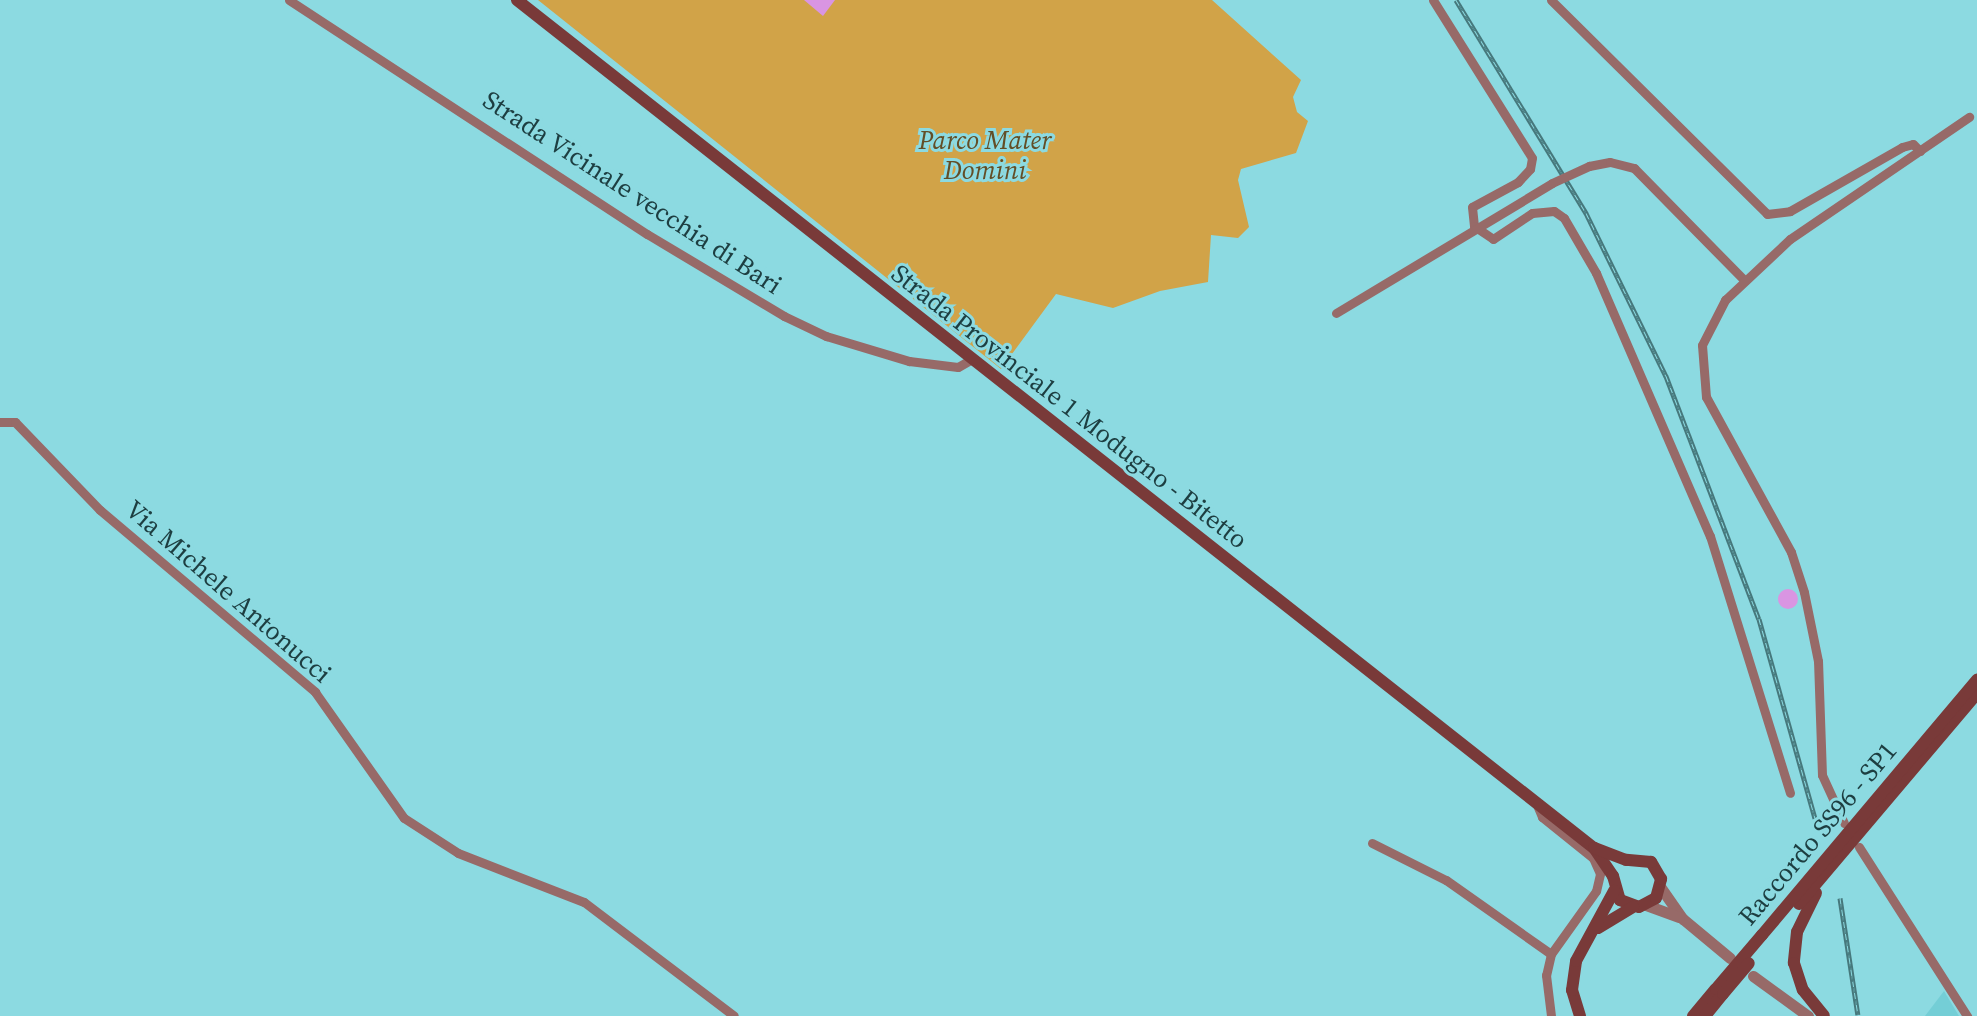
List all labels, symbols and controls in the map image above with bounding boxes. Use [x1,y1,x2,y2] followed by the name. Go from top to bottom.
[476,84,788,302] street label: Strada Vicinale vecchia di Bari
[918,125,1052,186] park label: Parco Mater Domini
[885,258,1253,556] street label: Strada Provinciale 1 Modugno - Bitetto
[119,494,337,690] street label: Via Michele Antonucci
[1732,736,1904,932] street label: Raccordo SS96 - SP1

